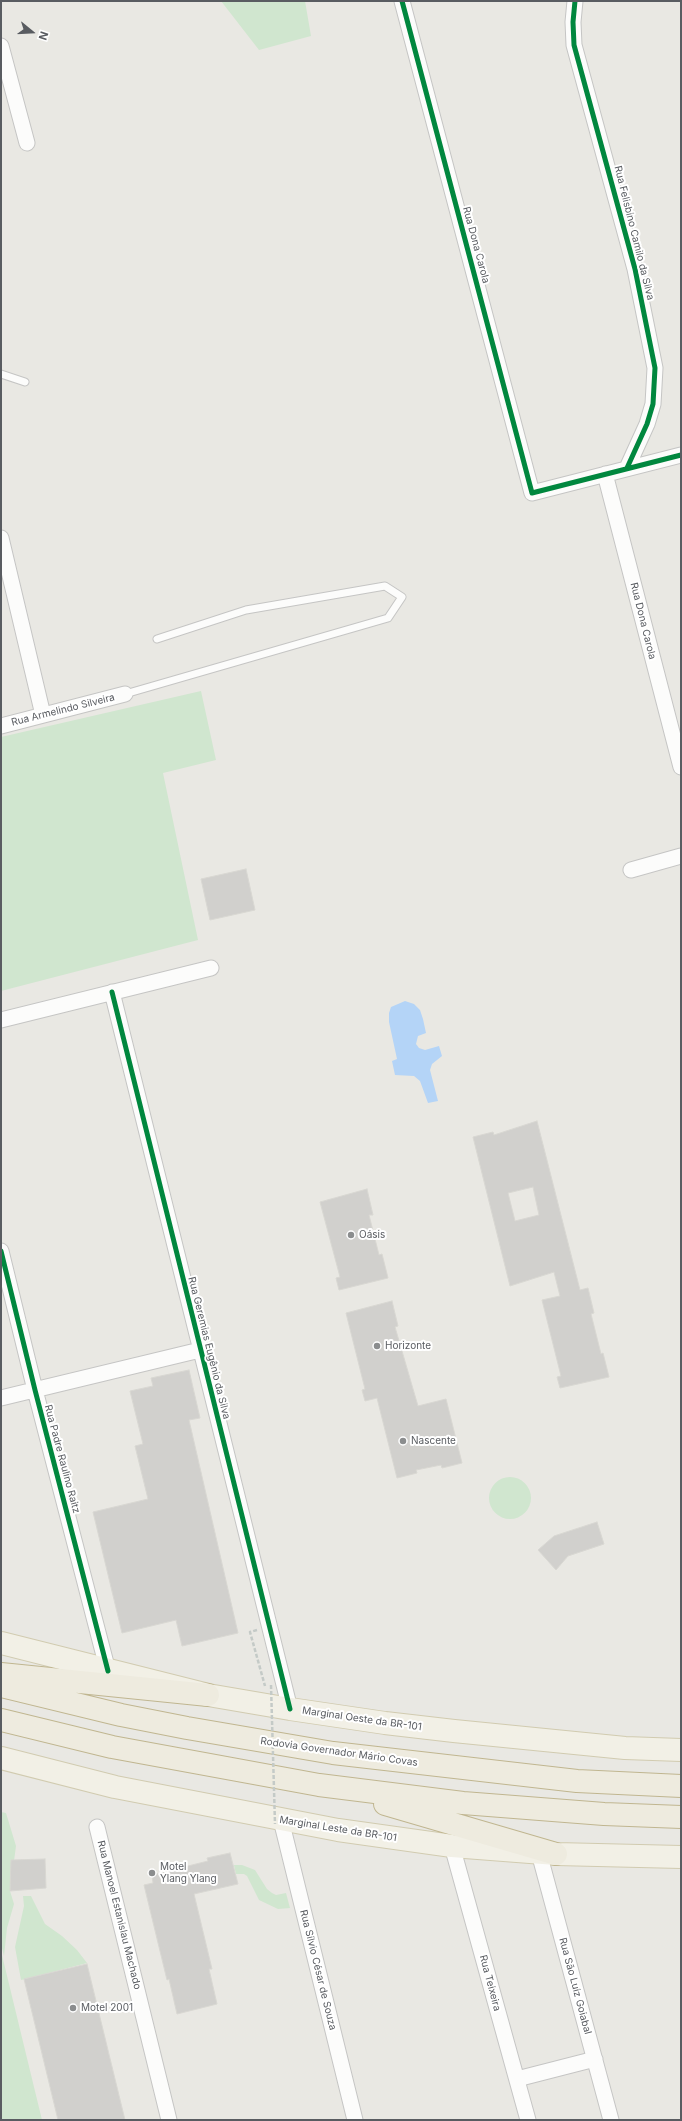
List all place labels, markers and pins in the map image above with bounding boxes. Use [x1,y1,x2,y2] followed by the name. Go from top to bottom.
[359,1229,385,1241] place label: Oásis
[346,1230,356,1240] marker: Oásis
[385,1340,431,1352] place label: Horizonte
[372,1341,382,1351] marker: Horizonte
[411,1435,456,1447] place label: Nascente
[398,1436,408,1446] marker: Nascente
[160,1861,217,1884] place label: Motel Ylang Ylang
[147,1868,157,1878] marker: Motel Ylang Ylang
[81,2002,133,2014] place label: Motel 2001
[68,2003,78,2013] marker: Motel 2001

